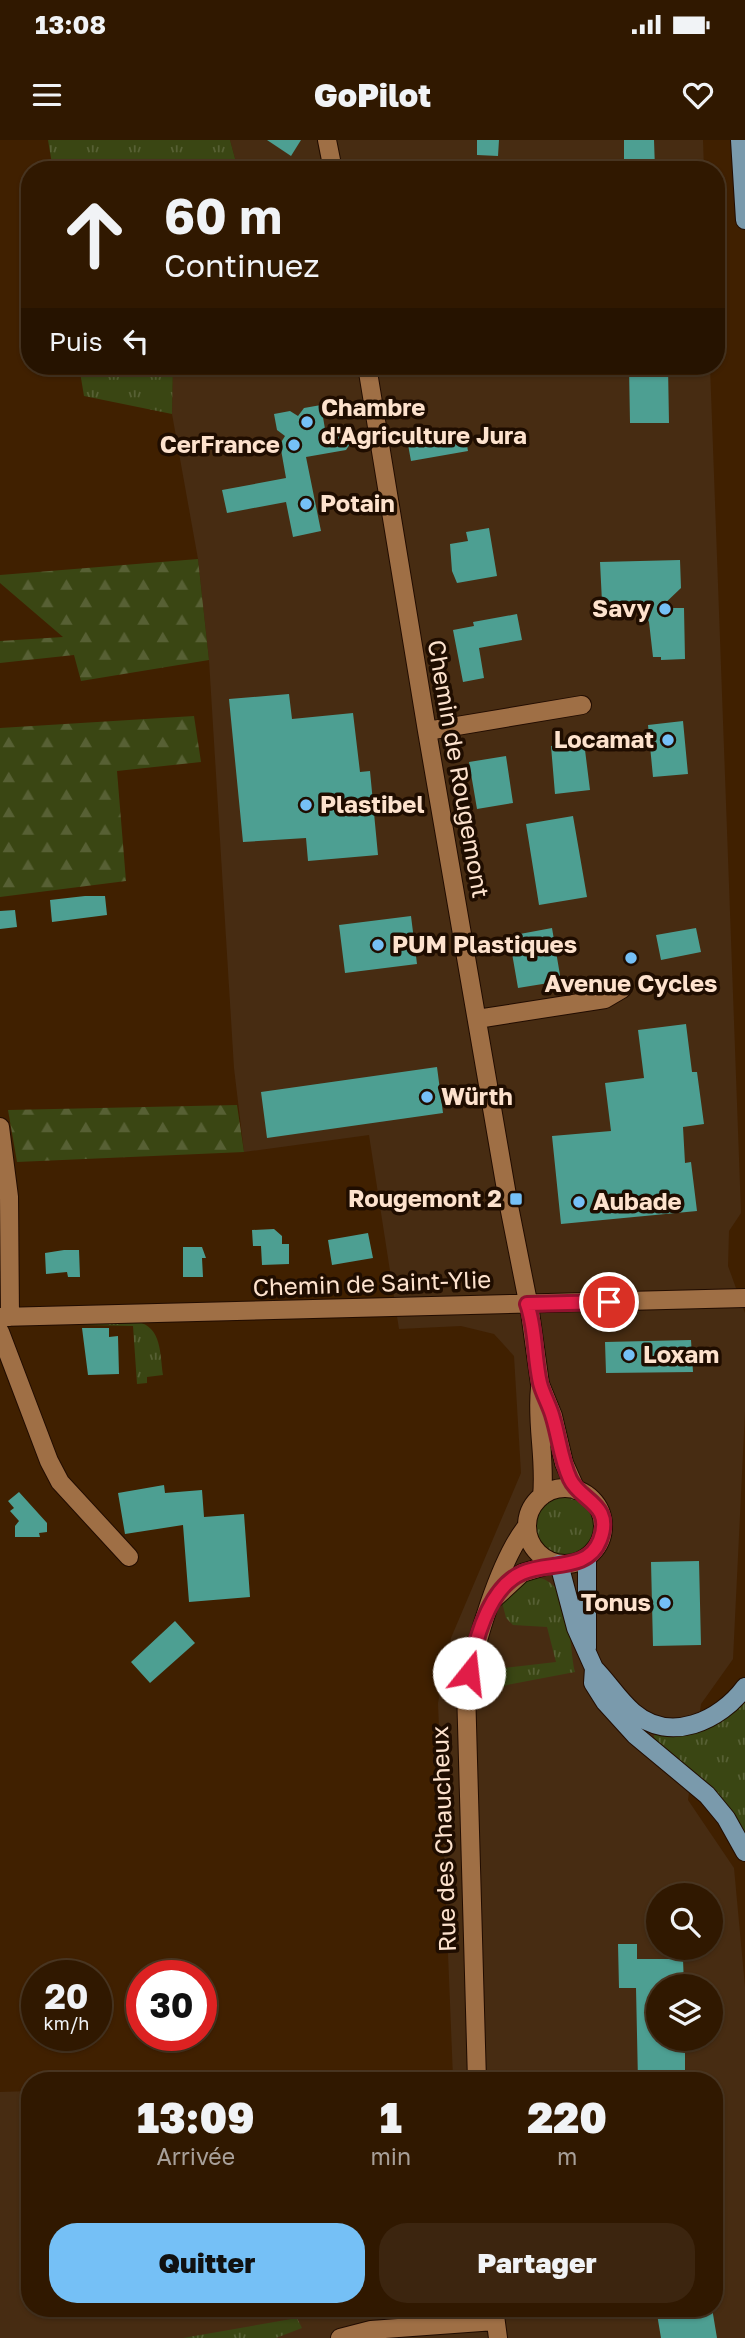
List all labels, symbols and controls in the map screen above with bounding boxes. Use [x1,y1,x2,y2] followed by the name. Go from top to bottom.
[35,9,106,40] text: 13:08
[28,76,66,114] icon: menu
[314,76,431,114] text: GoPilot
[679,76,717,114] icon: heart
[164,186,282,245] text: 60 m
[49,189,140,280] icon: ahead
[164,246,320,284] text: Continuez
[117,322,155,360] icon: left
[49,326,103,357] text: Puis
[321,392,527,449] place label: Chambre d'Agriculture Jura
[299,414,315,430] marker: Chambre d'Agriculture Jura
[160,429,280,458] place label: CerFrance
[286,437,302,453] marker: CerFrance
[320,488,395,517] place label: Potain
[298,496,314,512] marker: Potain
[592,593,652,622] place label: Savy
[657,601,673,617] marker: Savy
[422,637,496,900] street label: Chemin de Rougemont
[554,724,654,753] place label: Locamat
[660,732,676,748] marker: Locamat
[320,789,425,818] place label: Plastibel
[298,797,314,813] marker: Plastibel
[392,929,577,958] place label: PUM Plastiques
[370,937,386,953] marker: PUM Plastiques
[623,950,639,966] marker: Avenue Cycles
[544,968,718,997] place label: Avenue Cycles
[441,1081,513,1110] place label: Würth
[419,1089,435,1105] marker: Würth
[348,1183,502,1212] place label: Rougemont 2
[593,1186,682,1215] place label: Aubade
[508,1191,524,1207] marker: Rougemont 2
[571,1194,587,1210] marker: Aubade
[252,1264,492,1301] street label: Chemin de Saint-Ylie
[579,1272,639,1332] pin
[590,1283,628,1321] icon: arrive
[643,1339,719,1368] place label: Loxam
[621,1347,637,1363] marker: Loxam
[581,1587,651,1616] place label: Tonus
[657,1595,673,1611] marker: Tonus
[432,1636,506,1710] position arrow
[424,1725,461,1953] street label: Rue des Chaucheux
[646,1883,723,2051] map controls
[646,1883,723,1960] button: search
[126,1960,217,2051] speed limit sign: 30
[646,1974,723,2051] button: layers
[44,1975,89,2017] text: 20
[44,2012,89,2034] text: km/h
[137,2092,255,2142] text: 13:09
[380,2092,402,2142] text: 1
[527,2092,607,2142] text: 220
[156,2142,235,2170] text: Arrivée
[371,2142,411,2170] text: min
[557,2142,577,2170] text: m
[49,2223,365,2303] button: Quitter
[379,2223,695,2303] button: Partager

